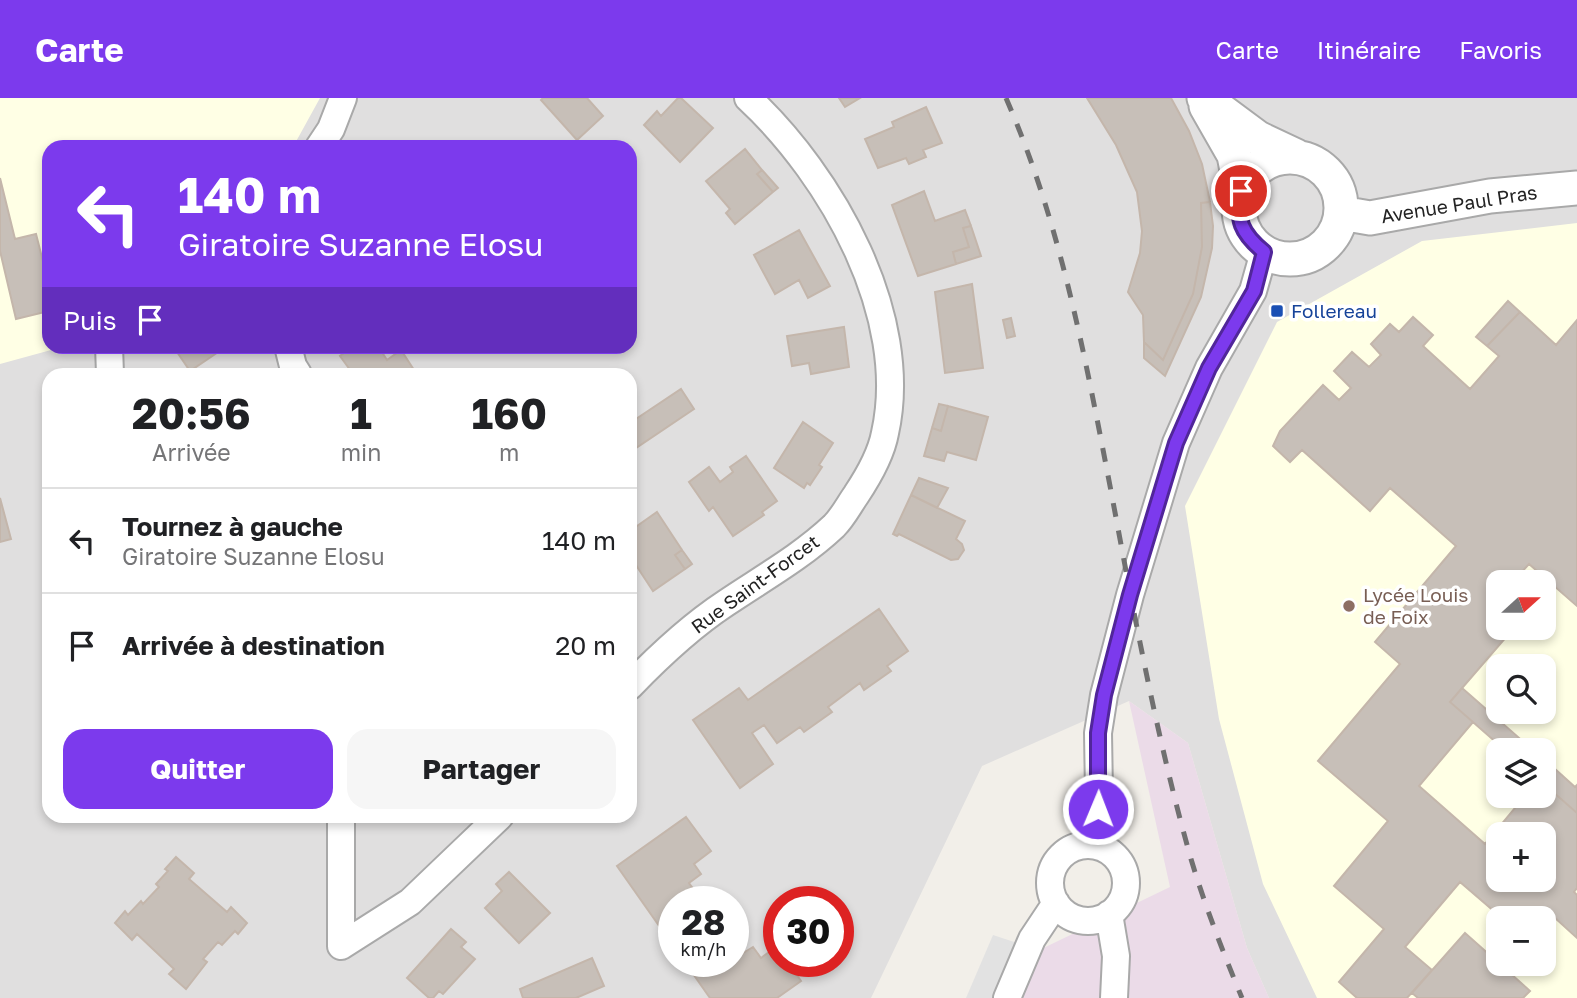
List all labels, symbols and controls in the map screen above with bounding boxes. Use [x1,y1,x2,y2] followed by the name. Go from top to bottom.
[35,30,124,69] text: Carte
[1216,35,1279,64] text: Carte
[1317,35,1421,64] text: Itinéraire
[1459,35,1542,64] text: Favoris
[1211,161,1271,221] pin
[178,165,321,224] text: 140 m
[63,168,154,259] icon: left
[1222,172,1260,210] icon: arrive
[1379,180,1539,227] street label: Avenue Paul Pras
[178,225,543,263] text: Giratoire Suzanne Elosu
[1291,299,1377,322] place label: Follereau
[131,301,169,339] icon: arrive
[1269,303,1285,319] marker: Follereau
[63,305,117,336] text: Puis
[132,388,251,438] text: 20:56
[350,388,372,438] text: 1
[471,388,547,438] text: 160
[152,438,231,466] text: Arrivée
[341,438,381,466] text: min
[499,438,519,466] text: m
[122,511,343,542] text: Tournez à gauche
[63,522,101,560] icon: left
[542,525,616,556] text: 140 m
[686,529,823,638] street label: Rue Saint-Forcet
[122,542,385,570] text: Giratoire Suzanne Elosu
[1486,570,1556,640] north arrow
[1486,570,1556,976] map controls
[1363,583,1468,628] place label: Lycée Louis de Foix
[1341,598,1357,614] marker: Lycée Louis de Foix
[63,627,101,665] icon: arrive
[122,630,385,661] text: Arrivée à destination
[555,630,616,661] text: 20 m
[1486,654,1556,724] button: search
[63,729,333,809] button: Quitter
[347,729,616,809] button: Partager
[1486,738,1556,808] button: layers
[1061,772,1135,846] position arrow
[1486,822,1556,892] button: +
[763,886,854,977] speed limit sign: 30
[682,901,725,943] text: 28
[1486,906,1556,976] button: −
[681,938,726,960] text: km/h

